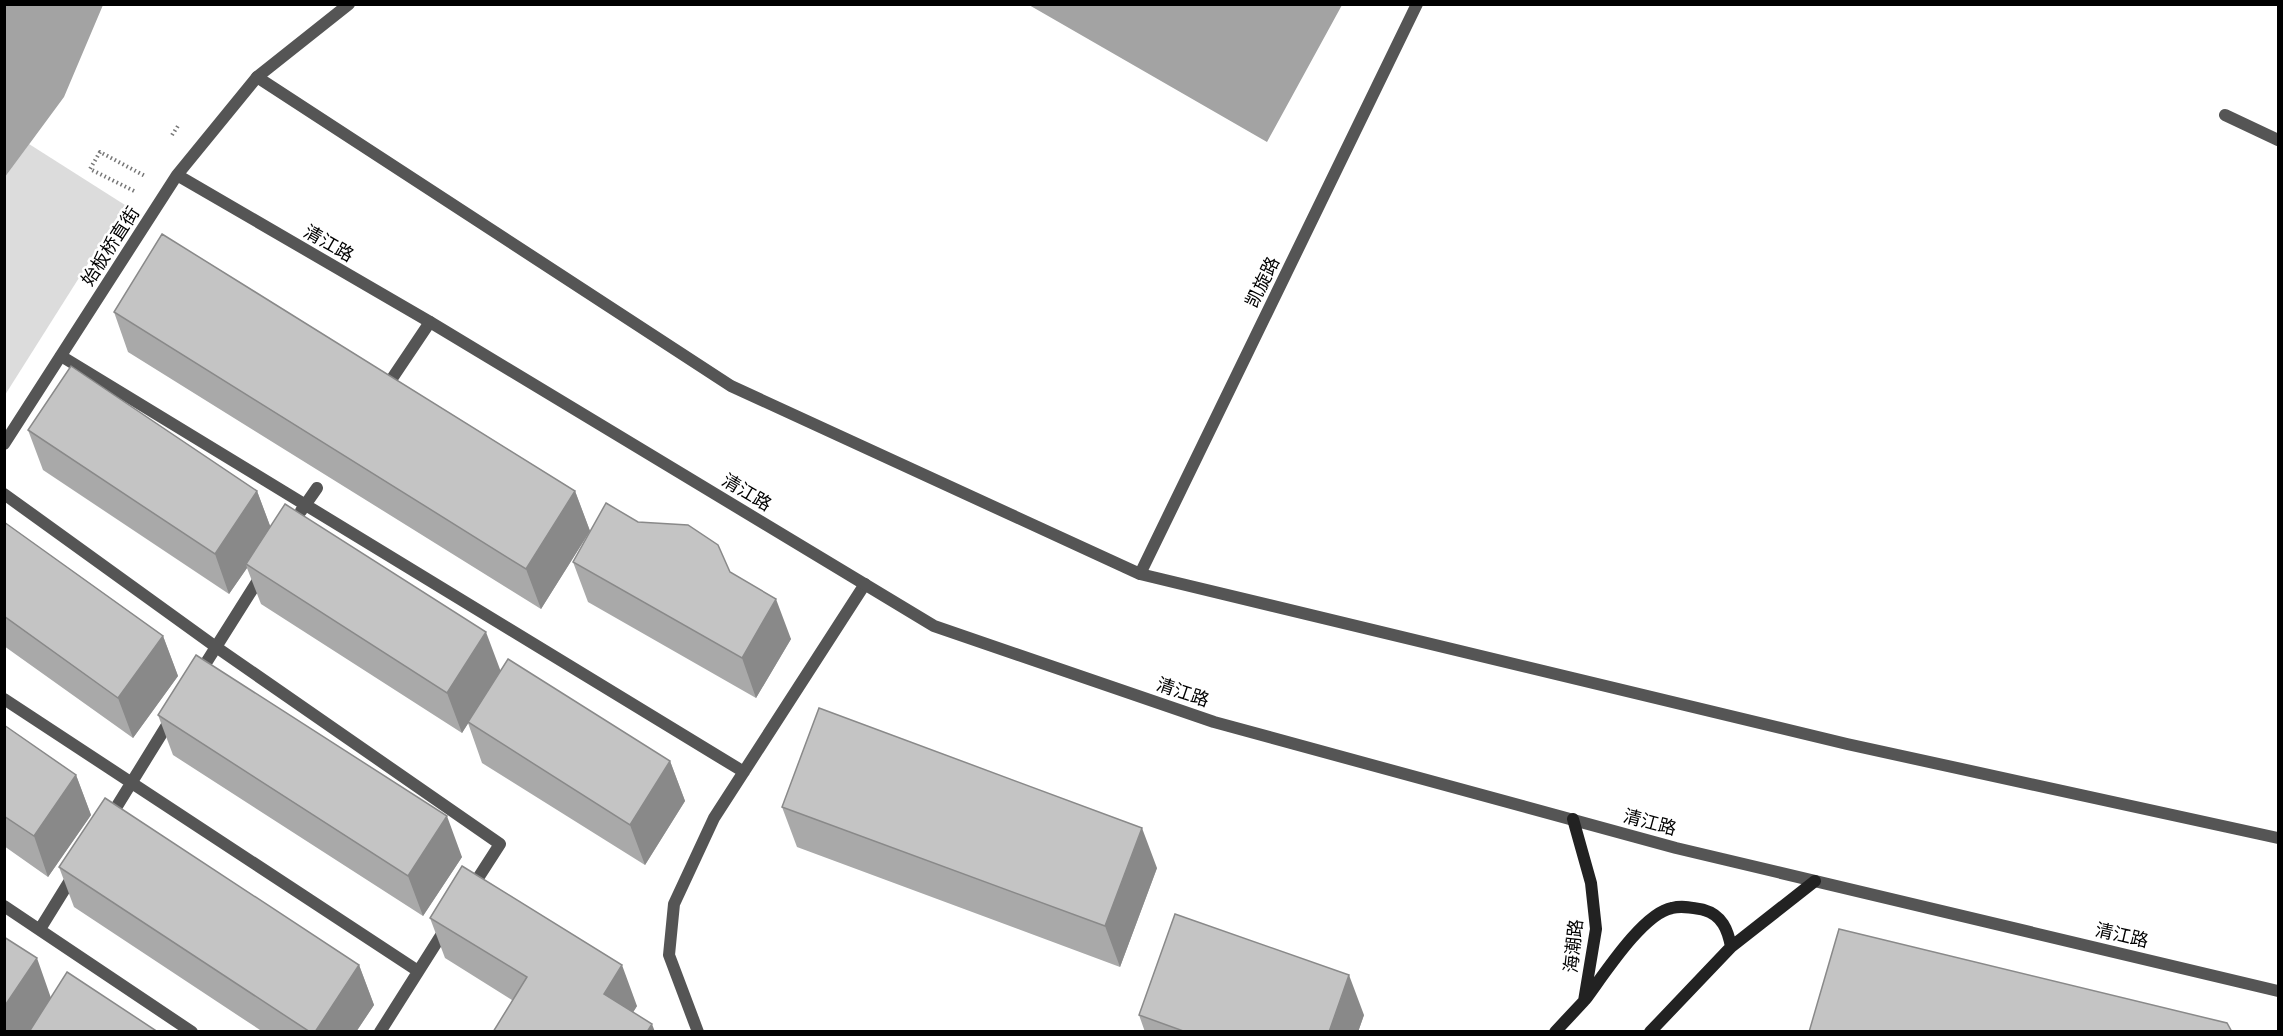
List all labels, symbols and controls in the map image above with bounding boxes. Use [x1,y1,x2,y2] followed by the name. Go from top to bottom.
[75,201,145,291] street label: 始板桥直街
[299,219,359,267] street label: 清江路
[1239,252,1285,312] street label: 凯旋路
[717,467,777,517] street label: 清江路
[1153,671,1213,713] street label: 清江路
[1621,803,1679,841] street label: 清江路
[2093,917,2151,953] street label: 清江路
[1558,918,1588,974] street label: 海潮路

